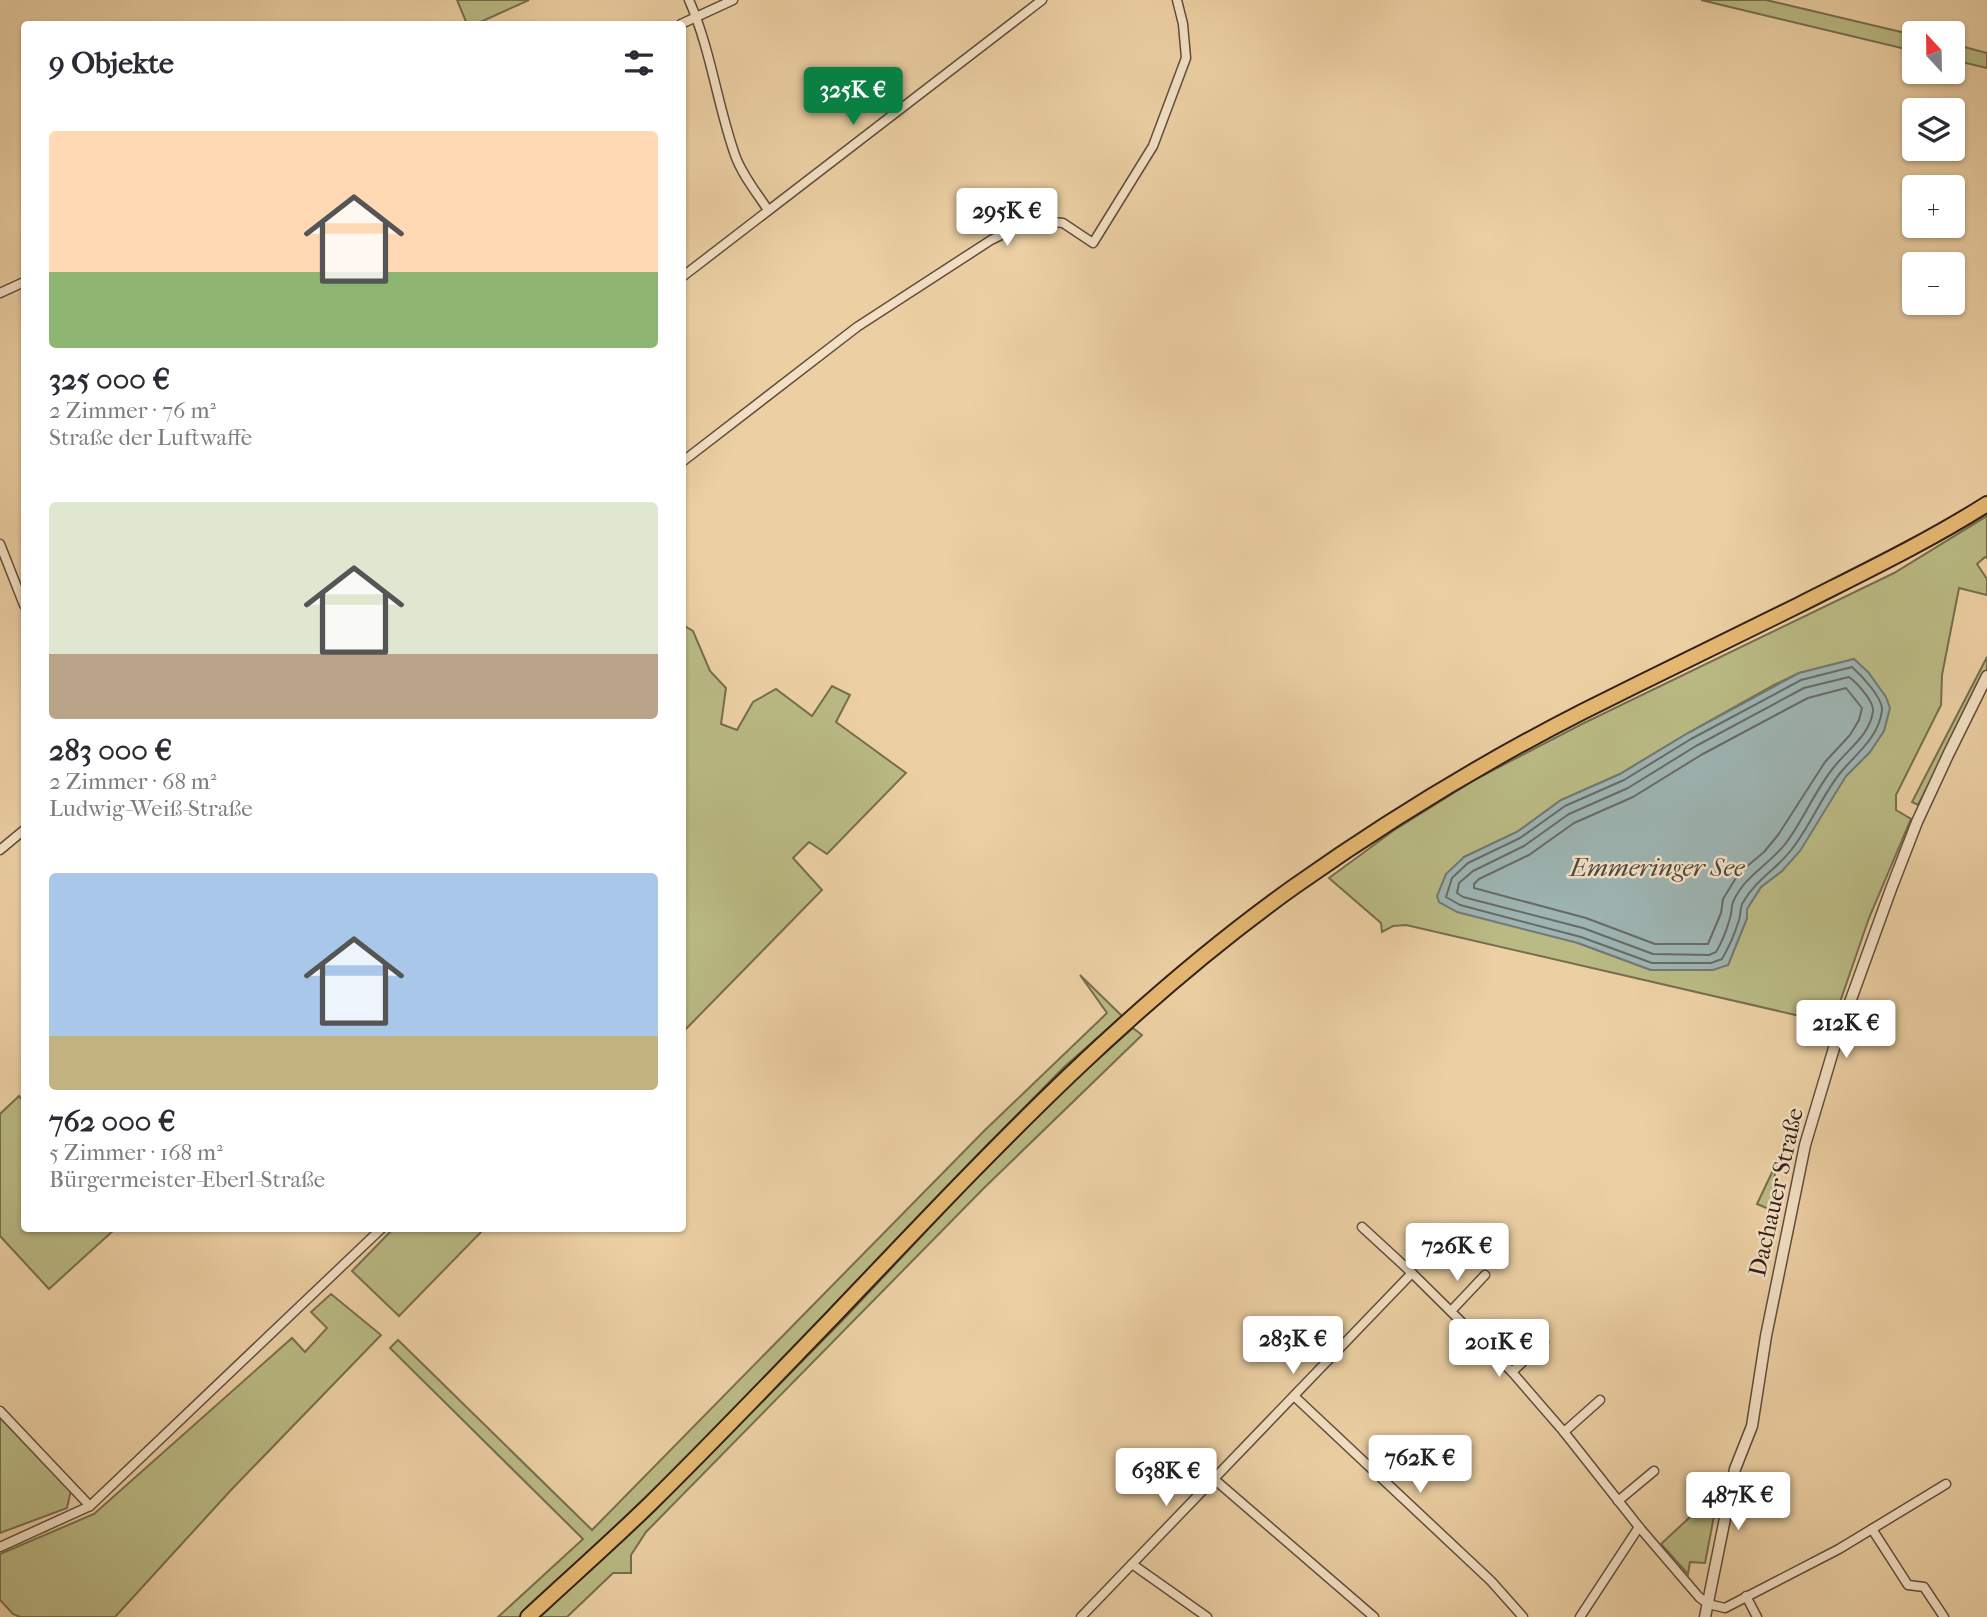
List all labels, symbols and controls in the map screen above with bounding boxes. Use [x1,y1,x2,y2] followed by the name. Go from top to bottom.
[1902,21,1965,84] north arrow
[1902,21,1965,315] map controls
[620,44,658,82] icon: filters
[49,46,174,81] text: 9 Objekte
[796,68,910,127] pin: 325K €
[820,76,886,103] text: 325K €
[1902,98,1965,161] button: layers
[1902,175,1965,238] button: +
[291,176,417,302] icon: home
[950,188,1064,248] pin: 295K €
[972,197,1042,224] text: 295K €
[1902,252,1965,315] button: −
[49,362,170,397] text: 325 000 €
[49,397,216,424] text: 2 Zimmer · 76 m²
[49,424,252,451] text: Straße der Luftwaffe
[291,547,417,673] icon: home
[49,733,172,768] text: 283 000 €
[49,768,216,795] text: 2 Zimmer · 68 m²
[49,795,253,822] text: Ludwig-Weiß-Straße
[1568,852,1746,883] water label: Emmeringer See
[291,918,417,1044] icon: home
[1789,1000,1903,1060] pin: 212K €
[1812,1009,1880,1036] text: 212K €
[49,1104,176,1139] text: 762 000 €
[1743,1105,1809,1279] street label: Dachauer Straße
[49,1139,223,1166] text: 5 Zimmer · 168 m²
[49,1166,325,1193] text: Bürgermeister-Eberl-Straße
[1400,1224,1514,1283] pin: 726K €
[1422,1232,1492,1259] text: 726K €
[1236,1316,1350,1376] pin: 283K €
[1442,1320,1556,1379] pin: 201K €
[1259,1325,1327,1352] text: 283K €
[1465,1328,1533,1355] text: 201K €
[1363,1436,1477,1495] pin: 762K €
[1385,1444,1455,1471] text: 762K €
[1109,1448,1223,1508] pin: 638K €
[1132,1457,1200,1484] text: 638K €
[1681,1472,1795,1532] pin: 487K €
[1702,1481,1774,1508] text: 487K €

